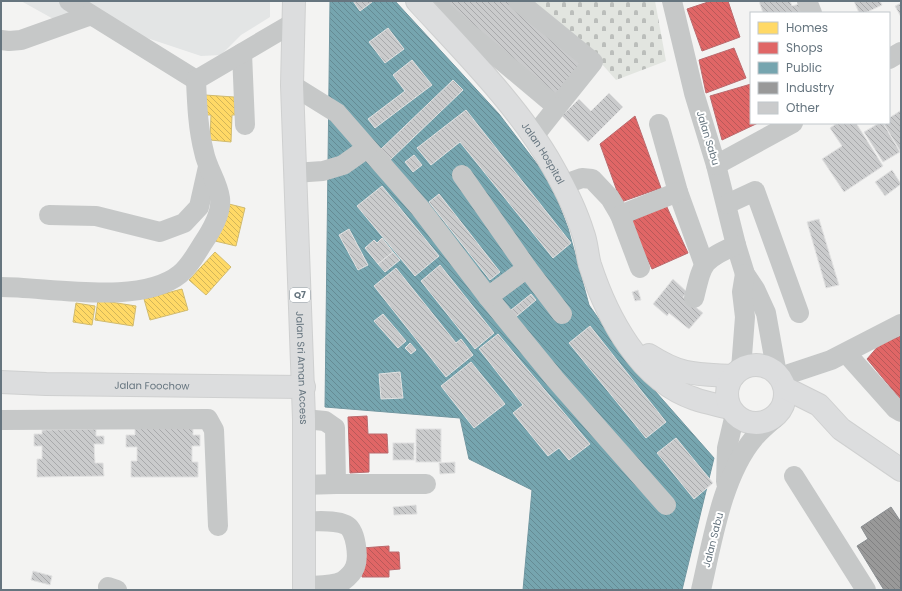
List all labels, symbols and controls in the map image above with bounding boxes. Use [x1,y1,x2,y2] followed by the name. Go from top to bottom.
[750,12,890,124] legend
[786,19,828,36] text: Homes
[786,39,823,56] text: Shops
[786,59,822,76] text: Public
[786,79,835,96] text: Industry
[786,99,820,116] text: Other
[693,109,723,167] street label: Jalan Sabu
[518,119,569,187] street label: Jalan Hospital
[290,288,310,302] road number: Q7
[293,311,312,425] street label: Jalan Sri Aman Access
[114,377,191,393] street label: Jalan Foochow
[699,511,727,569] street label: Jalan Sabu

